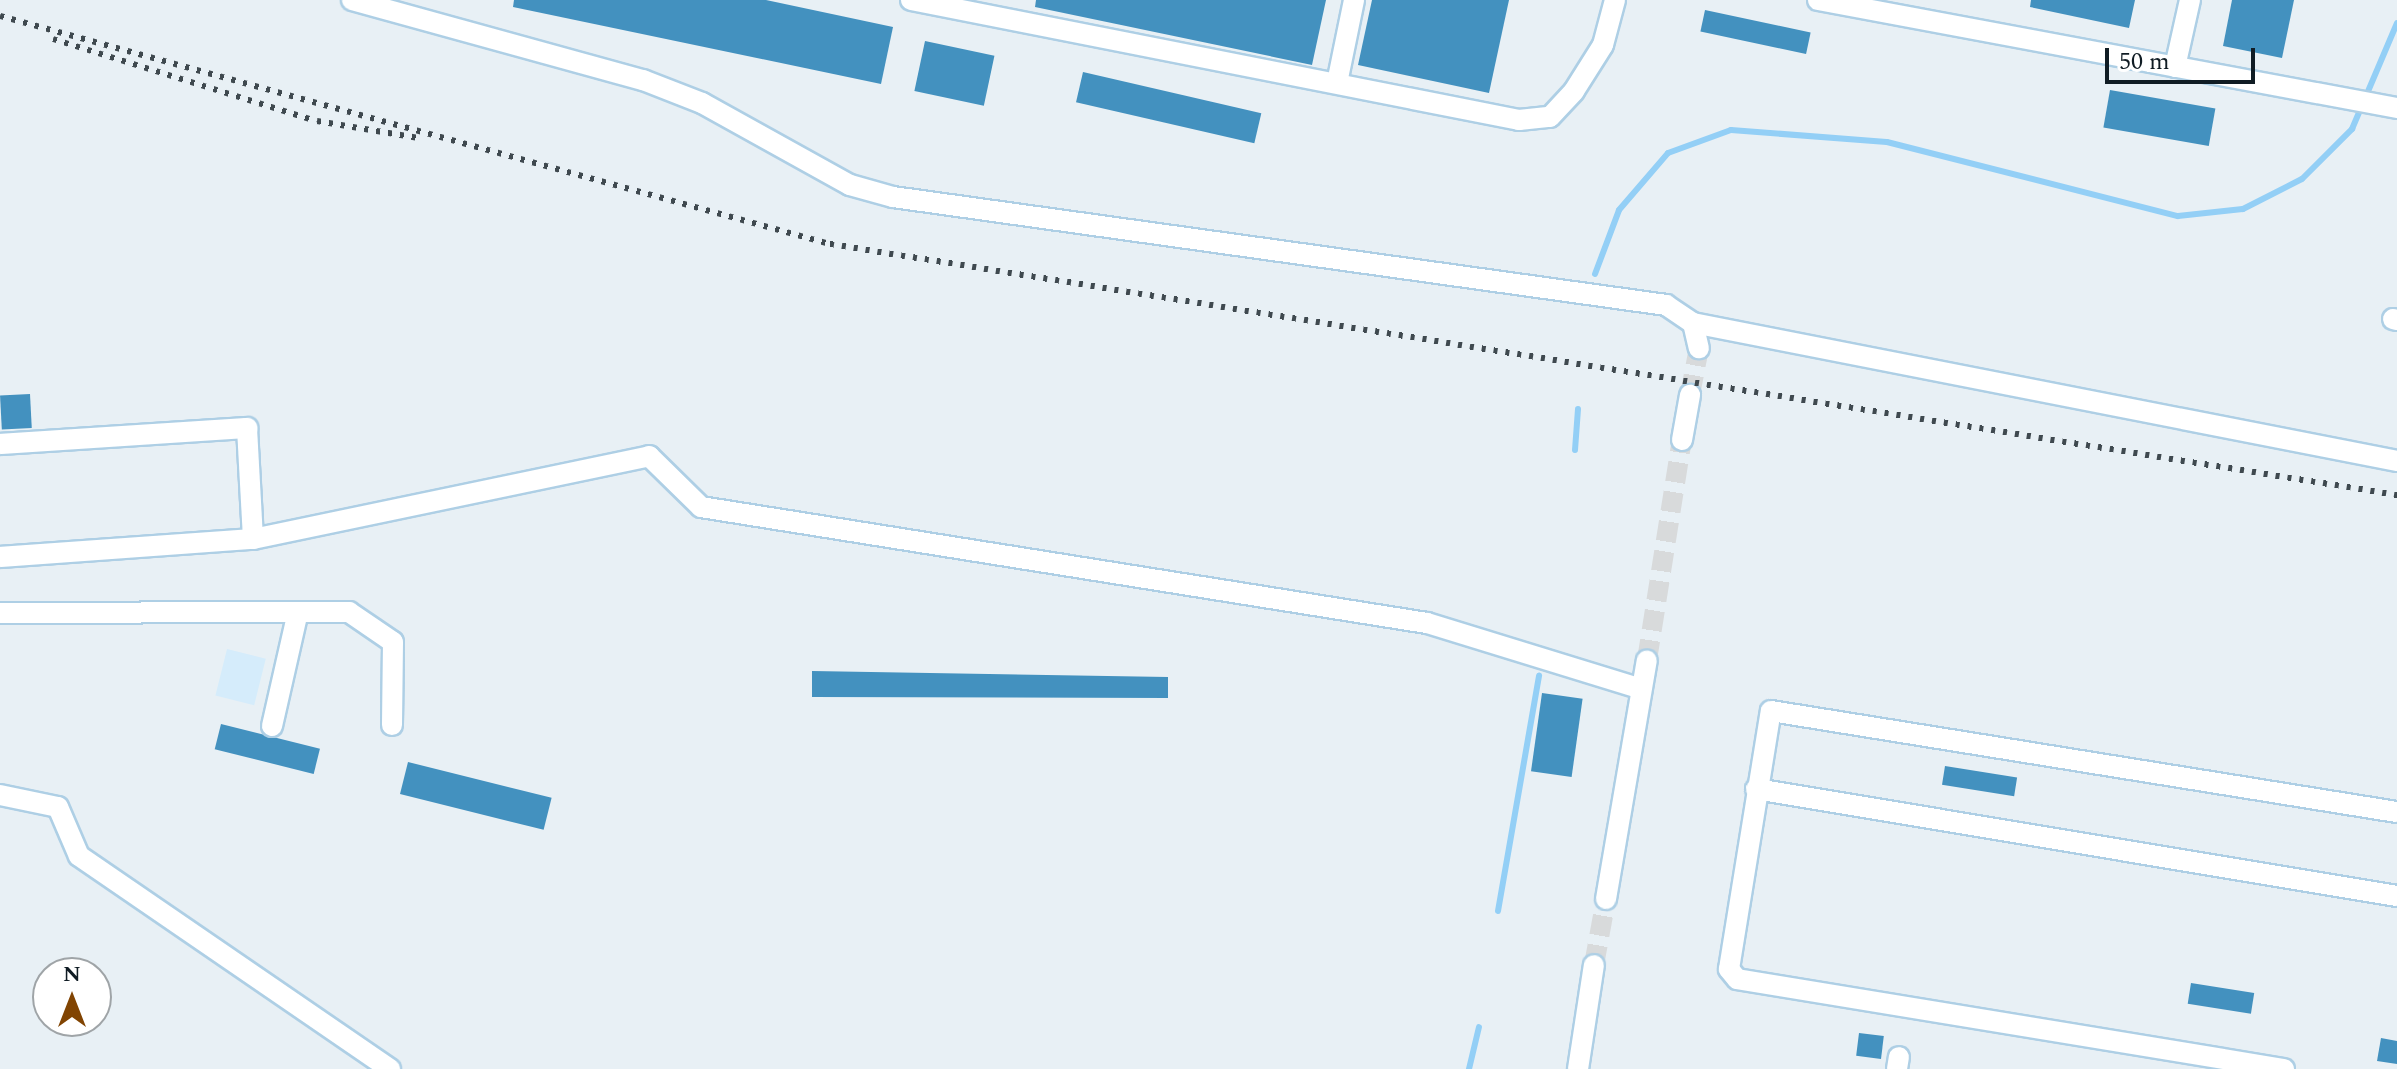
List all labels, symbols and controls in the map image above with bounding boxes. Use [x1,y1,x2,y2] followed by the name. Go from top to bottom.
[2109,32,2259,82] scale bar
[2119,44,2170,80] text: 50 m
[32,957,112,1037] north arrow
[63,958,81,991] text: N

